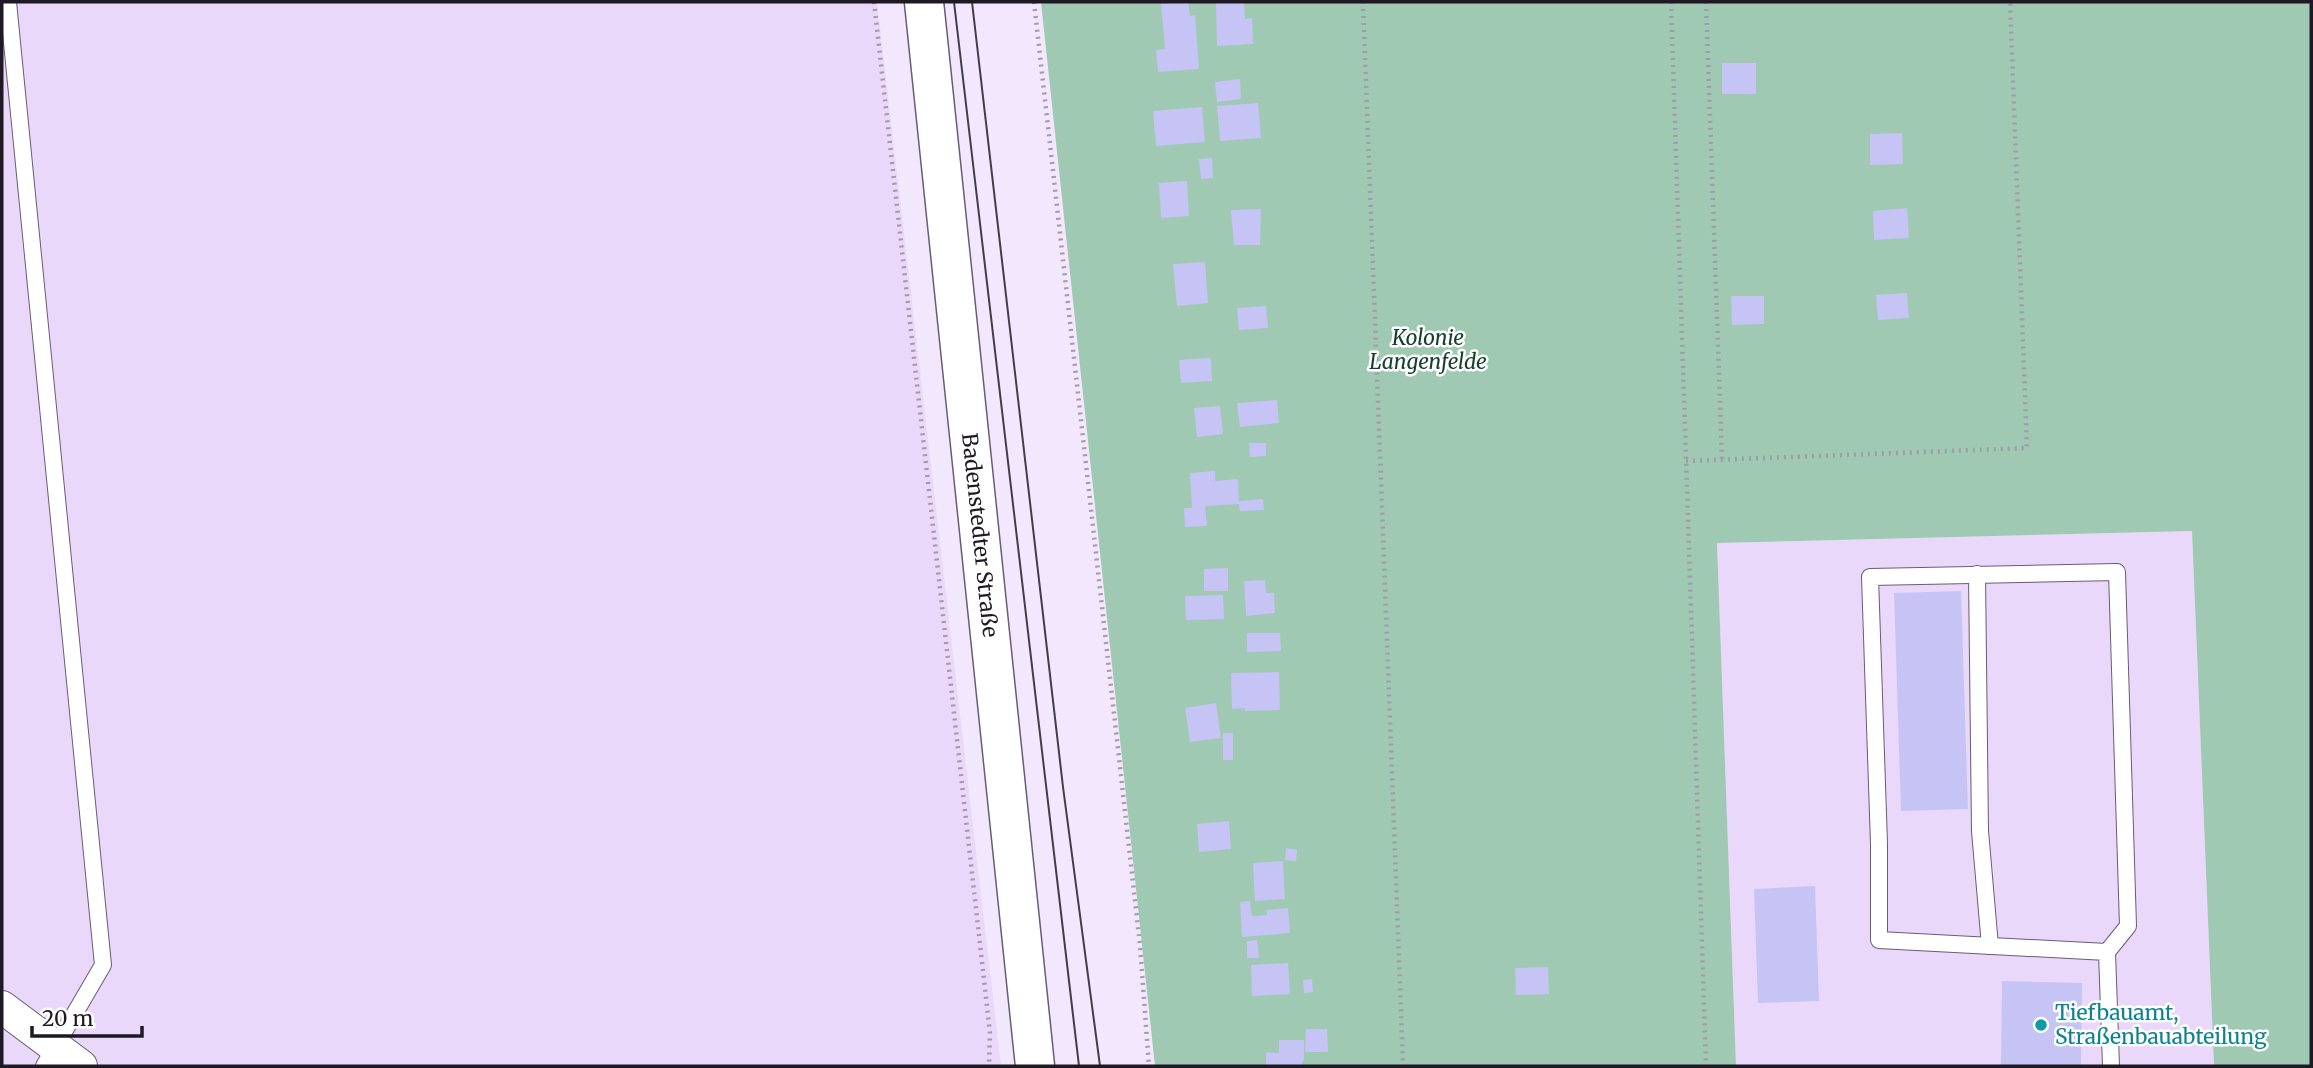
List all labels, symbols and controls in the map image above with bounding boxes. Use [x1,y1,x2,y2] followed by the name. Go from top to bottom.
[1369,324,1487,375] park label: Kolonie Langenfelde
[956,432,1004,638] street label: Badenstedter Straße
[32,995,142,1038] scale bar
[2055,999,2267,1050] place label: Tiefbauamt, Straßenbauabteilung
[42,1005,94,1032] text: 20 m
[2033,1017,2049,1033] marker: Tiefbauamt, Straßenbauabteilung

